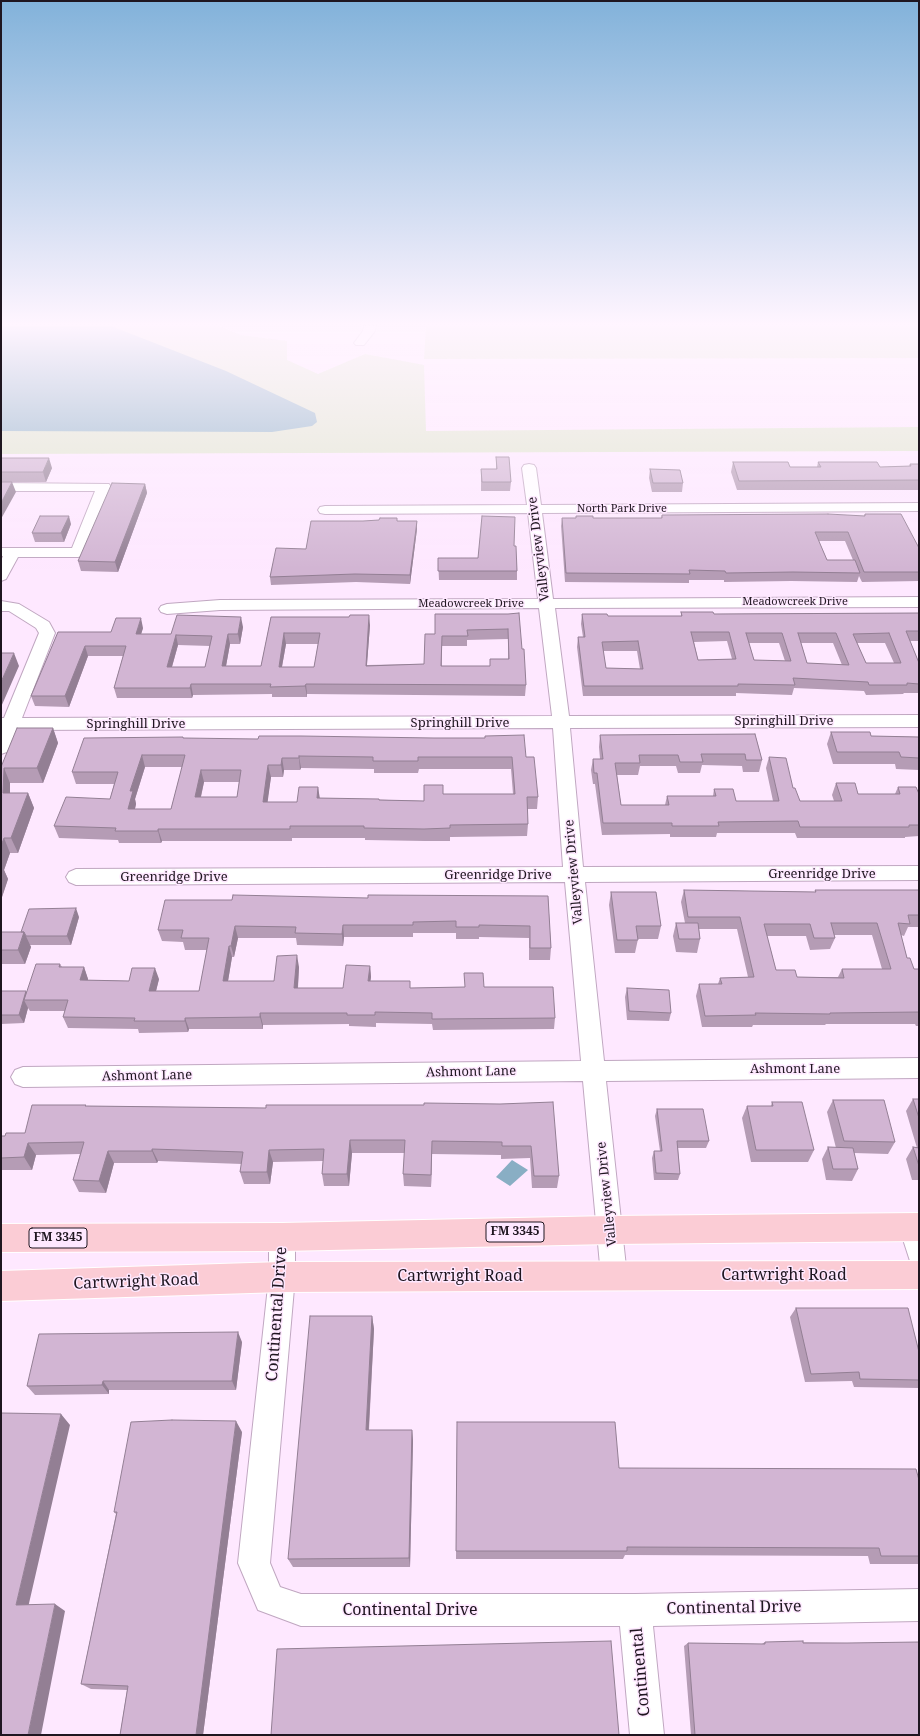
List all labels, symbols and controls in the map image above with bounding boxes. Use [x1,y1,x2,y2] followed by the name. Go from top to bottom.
[525,496,553,602] street label: Valleyview Drive
[577,502,667,516] street label: North Park Drive
[742,595,848,609] street label: Meadowcreek Drive
[418,597,524,611] street label: Meadowcreek Drive
[735,713,833,729] street label: Springhill Drive
[411,715,509,731] street label: Springhill Drive
[87,716,185,732] street label: Springhill Drive
[562,819,586,925] street label: Valleyview Drive
[768,866,876,882] street label: Greenridge Drive
[444,867,552,883] street label: Greenridge Drive
[120,869,228,885] street label: Greenridge Drive
[750,1061,840,1077] street label: Ashmont Lane
[426,1063,516,1081] street label: Ashmont Lane
[102,1067,192,1085] street label: Ashmont Lane
[594,1141,620,1247] street label: Valleyview Drive
[486,1222,544,1242] road number: FM 3345
[29,1228,87,1248] road number: FM 3345
[263,1246,291,1382] street label: Continental Drive
[721,1265,847,1285] street label: Cartwright Road
[397,1266,523,1286] street label: Cartwright Road
[73,1270,199,1294] street label: Cartwright Road
[666,1597,802,1619] street label: Continental Drive
[342,1600,478,1620] street label: Continental Drive
[628,1627,654,1717] street label: Continental

